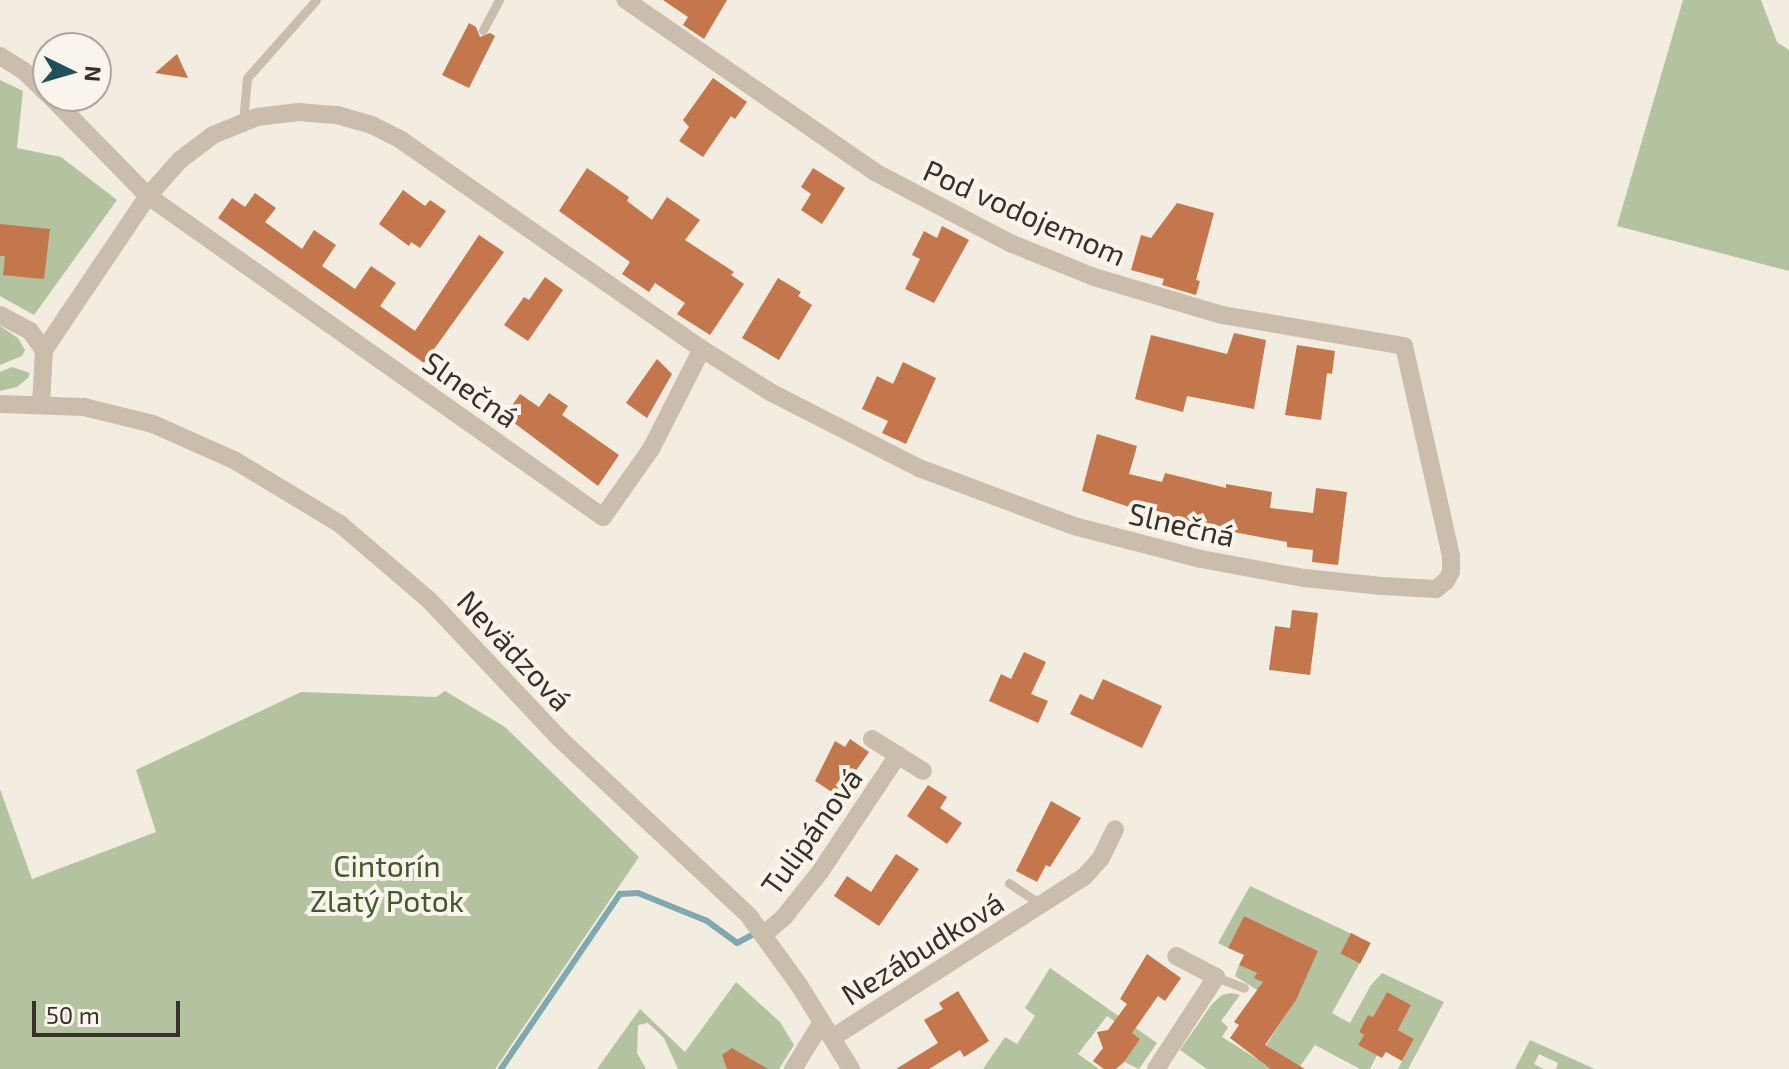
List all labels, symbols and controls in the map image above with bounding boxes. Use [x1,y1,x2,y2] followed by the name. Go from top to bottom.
[32,32,112,112] north arrow
[80,65,108,83] text: N
[918,151,1132,273] street label: Pod vodojemom
[417,343,525,435] street label: Slnečná
[1125,494,1239,554] street label: Slnečná
[450,583,580,717] street label: Nevädzová
[753,760,869,902] street label: Tulipánová
[310,847,464,918] park label: Cintorín Zlatý Potok
[834,884,1010,1012] street label: Nezábudková
[36,985,184,1035] scale bar
[46,1000,100,1029] text: 50 m

